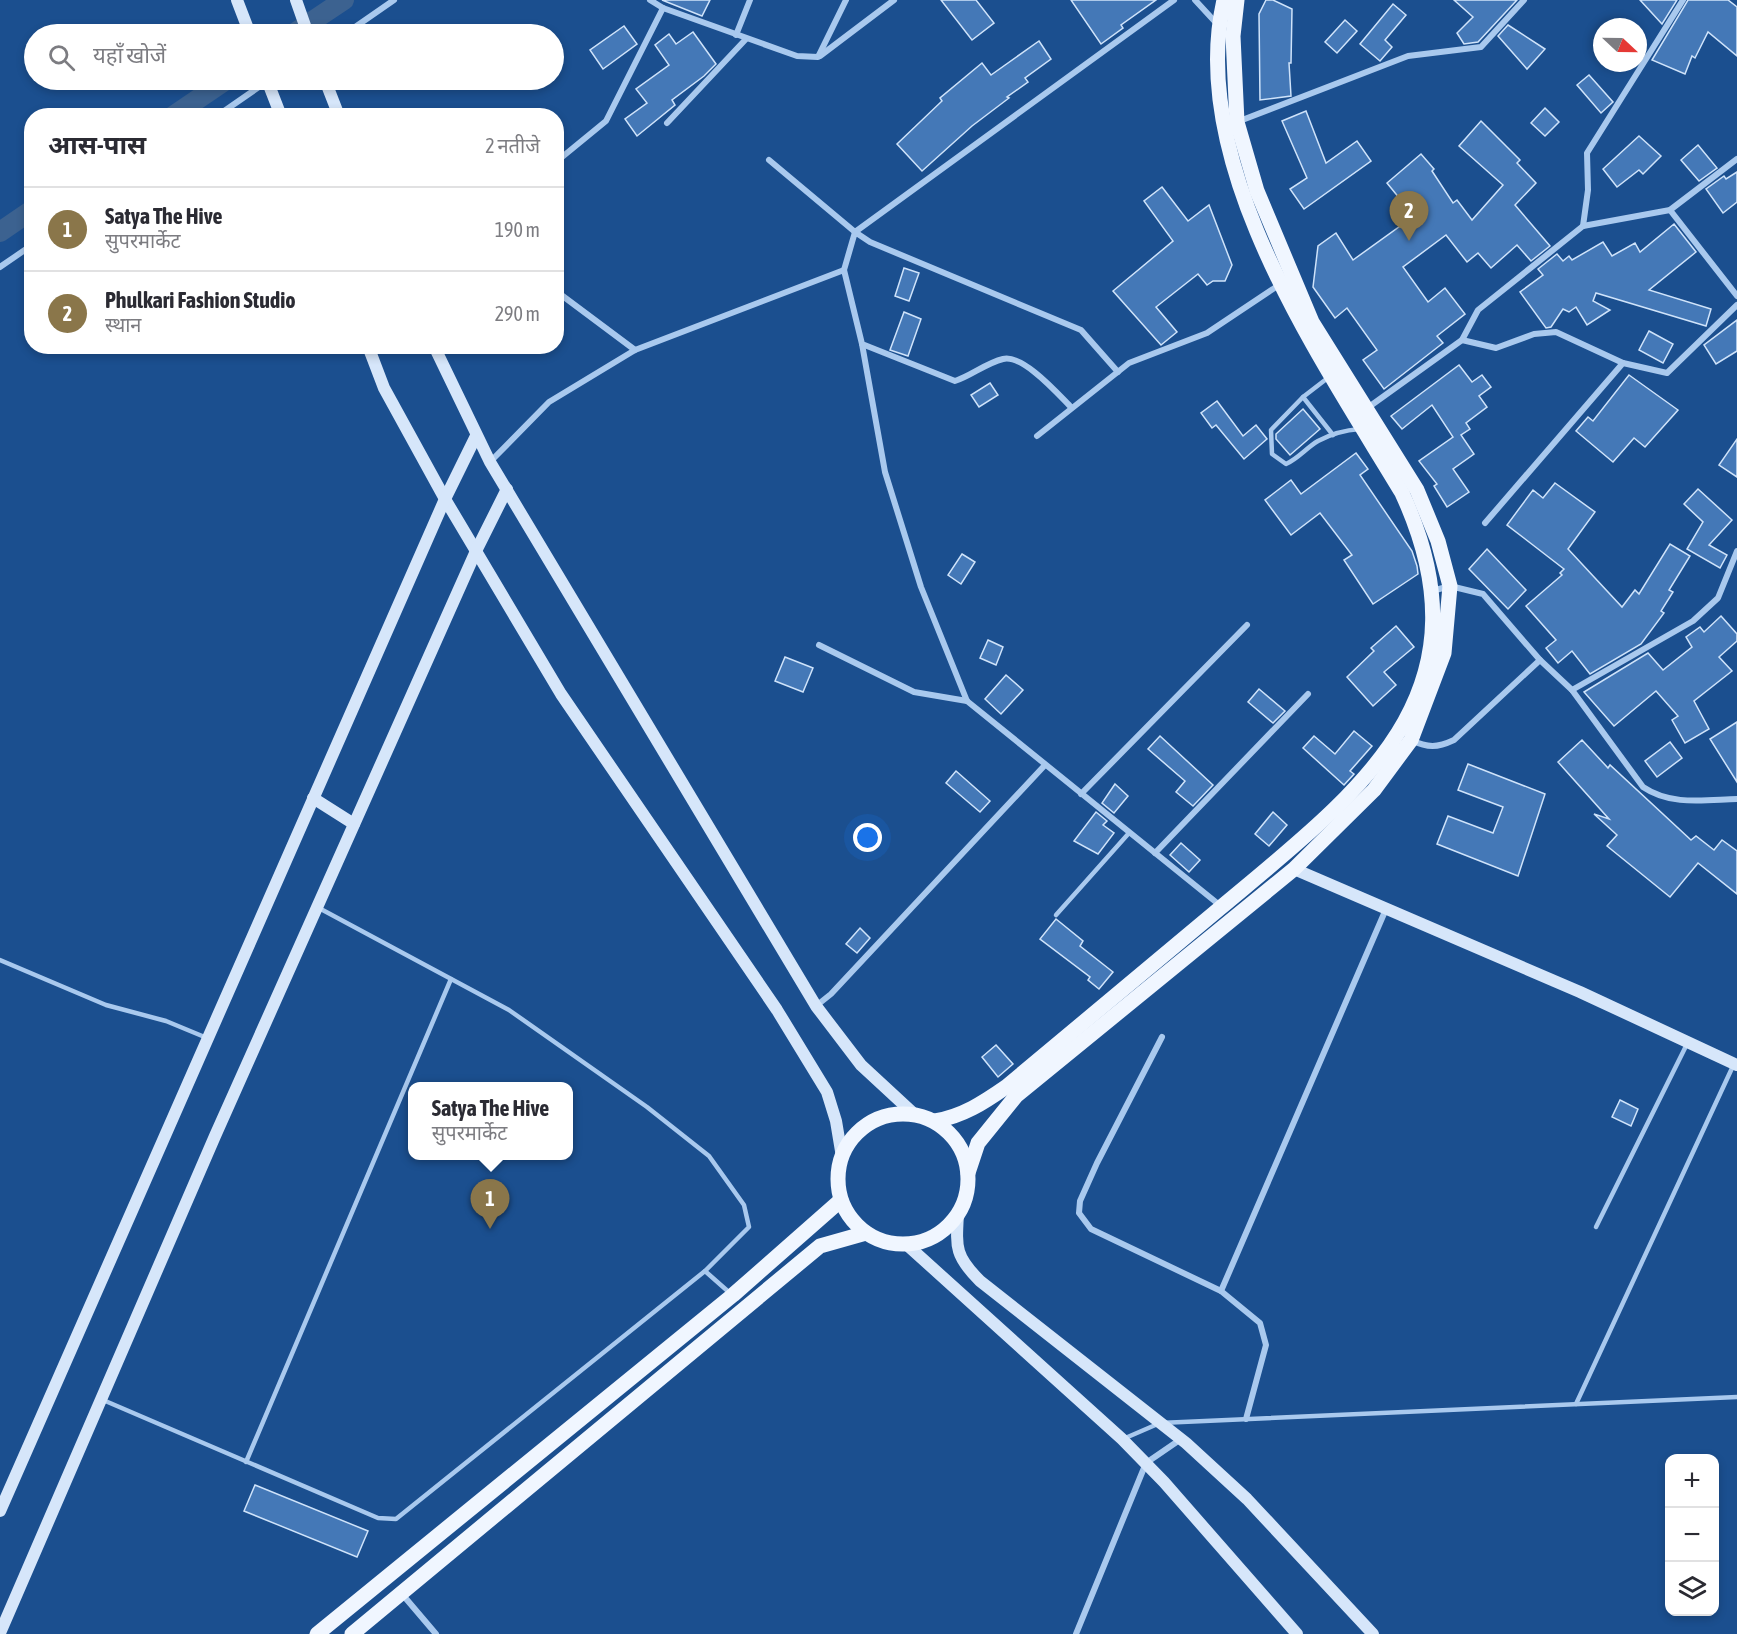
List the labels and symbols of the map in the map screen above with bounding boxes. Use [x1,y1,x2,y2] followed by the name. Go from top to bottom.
[1593,18,1647,72] north arrow
[1390,192,1428,241] pin: 2
[853,823,882,852] your location
[470,1180,510,1229] pin: 1

